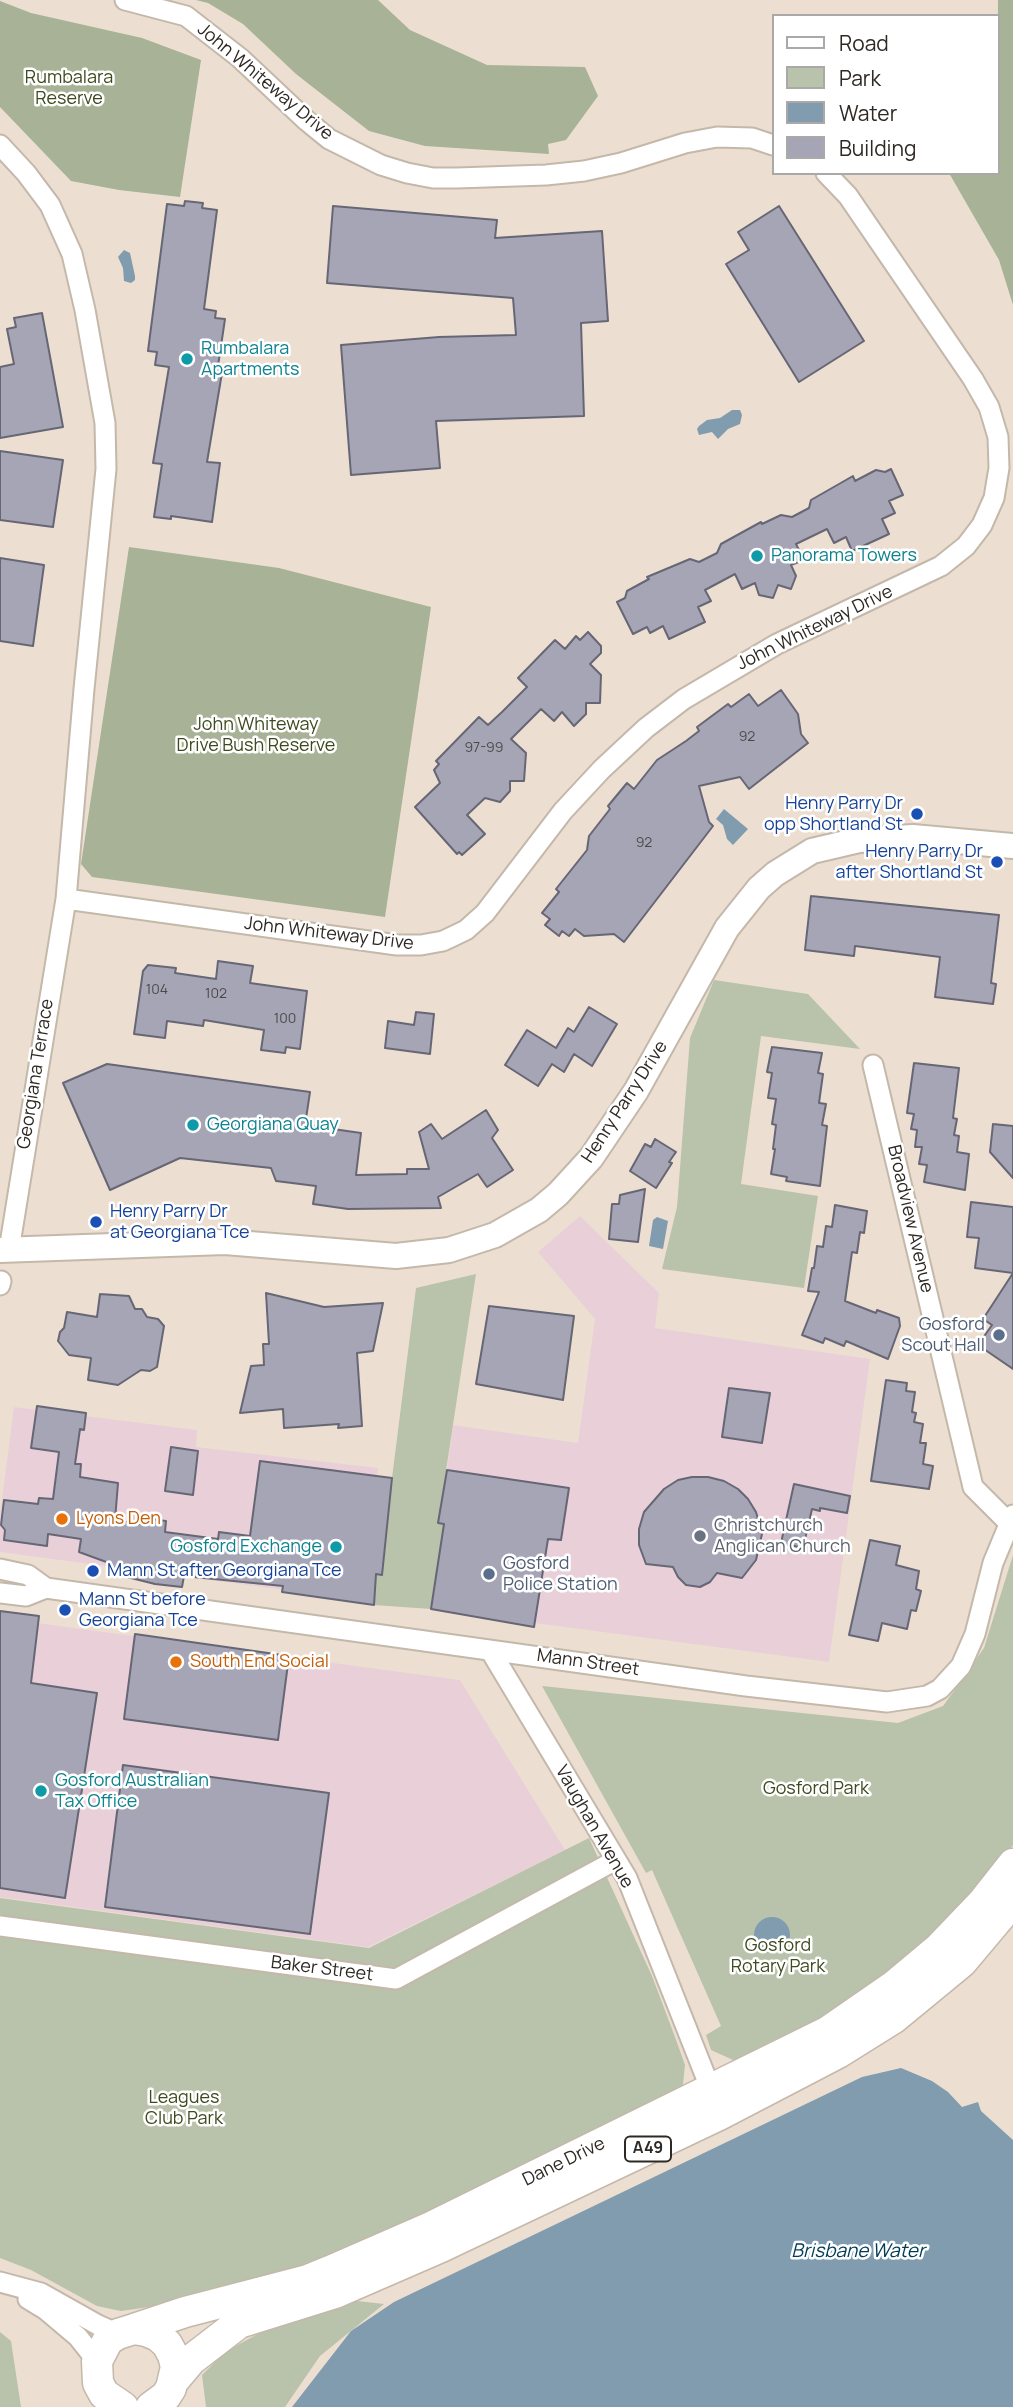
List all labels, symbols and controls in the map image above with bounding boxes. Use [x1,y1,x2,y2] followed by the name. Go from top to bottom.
[772,14,999,175] legend
[193,19,337,145] street label: John Whiteway Drive
[839,29,889,57] text: Road
[839,64,881,92] text: Park
[25,67,113,110] park label: Rumbalara Reserve
[839,99,897,127] text: Water
[839,134,916,162] text: Building
[201,338,300,380] place label: Rumbalara Apartments
[179,351,195,367] marker: Rumbalara Apartments
[771,545,917,567] place label: Panorama Towers
[749,548,765,564] marker: Panorama Towers
[734,581,896,675] street label: John Whiteway Drive
[177,714,335,756] park label: John Whiteway Drive Bush Reserve
[739,729,755,745] house number: 92
[465,740,503,756] house number: 97-99
[764,793,903,836] place label: Henry Parry Dr opp Shortland St
[909,806,925,822] marker: Henry Parry Dr opp Shortland St
[636,835,652,851] house number: 92
[836,841,983,884] place label: Henry Parry Dr after Shortland St
[989,854,1005,870] marker: Henry Parry Dr after Shortland St
[243,913,415,955] street label: John Whiteway Drive
[146,982,168,998] house number: 104
[205,986,227,1002] house number: 102
[13,997,59,1151] street label: Georgiana Terrace
[274,1011,296,1027] house number: 100
[577,1037,673,1167] street label: Henry Parry Drive
[207,1114,339,1136] place label: Georgiana Quay
[185,1117,201,1133] marker: Georgiana Quay
[882,1143,938,1295] street label: Broadview Avenue
[110,1201,249,1244] place label: Henry Parry Dr at Georgiana Tce
[88,1214,104,1230] marker: Henry Parry Dr at Georgiana Tce
[901,1314,985,1356] place label: Gosford Scout Hall
[991,1327,1007,1343] marker: Gosford Scout Hall
[76,1508,161,1530] place label: Lyons Den
[54,1511,70,1527] marker: Lyons Den
[714,1515,851,1558] place label: Christchurch Anglican Church
[692,1528,708,1544] marker: Christchurch Anglican Church
[170,1536,322,1558] place label: Gosford Exchange
[328,1539,344,1555] marker: Gosford Exchange
[503,1553,618,1596] place label: Gosford Police Station
[107,1560,342,1582] place label: Mann St after Georgiana Tce
[85,1563,101,1579] marker: Mann St after Georgiana Tce
[481,1566,497,1582] marker: Gosford Police Station
[79,1589,206,1632] place label: Mann St before Georgiana Tce
[57,1602,73,1618] marker: Mann St before Georgiana Tce
[536,1645,640,1681] street label: Mann Street
[190,1651,329,1673] place label: South End Social
[168,1654,184,1670] marker: South End Social
[550,1762,638,1892] street label: Vaughan Avenue
[55,1770,209,1812] place label: Gosford Australian Tax Office
[763,1778,869,1800] park label: Gosford Park
[33,1783,49,1799] marker: Gosford Australian Tax Office
[731,1935,825,1978] park label: Gosford Rotary Park
[269,1952,375,1986] street label: Baker Street
[145,2087,223,2130] park label: Leagues Club Park
[519,2133,609,2191] street label: Dane Drive
[625,2136,671,2162] road number: A49
[791,2241,925,2263] water label: Brisbane Water

